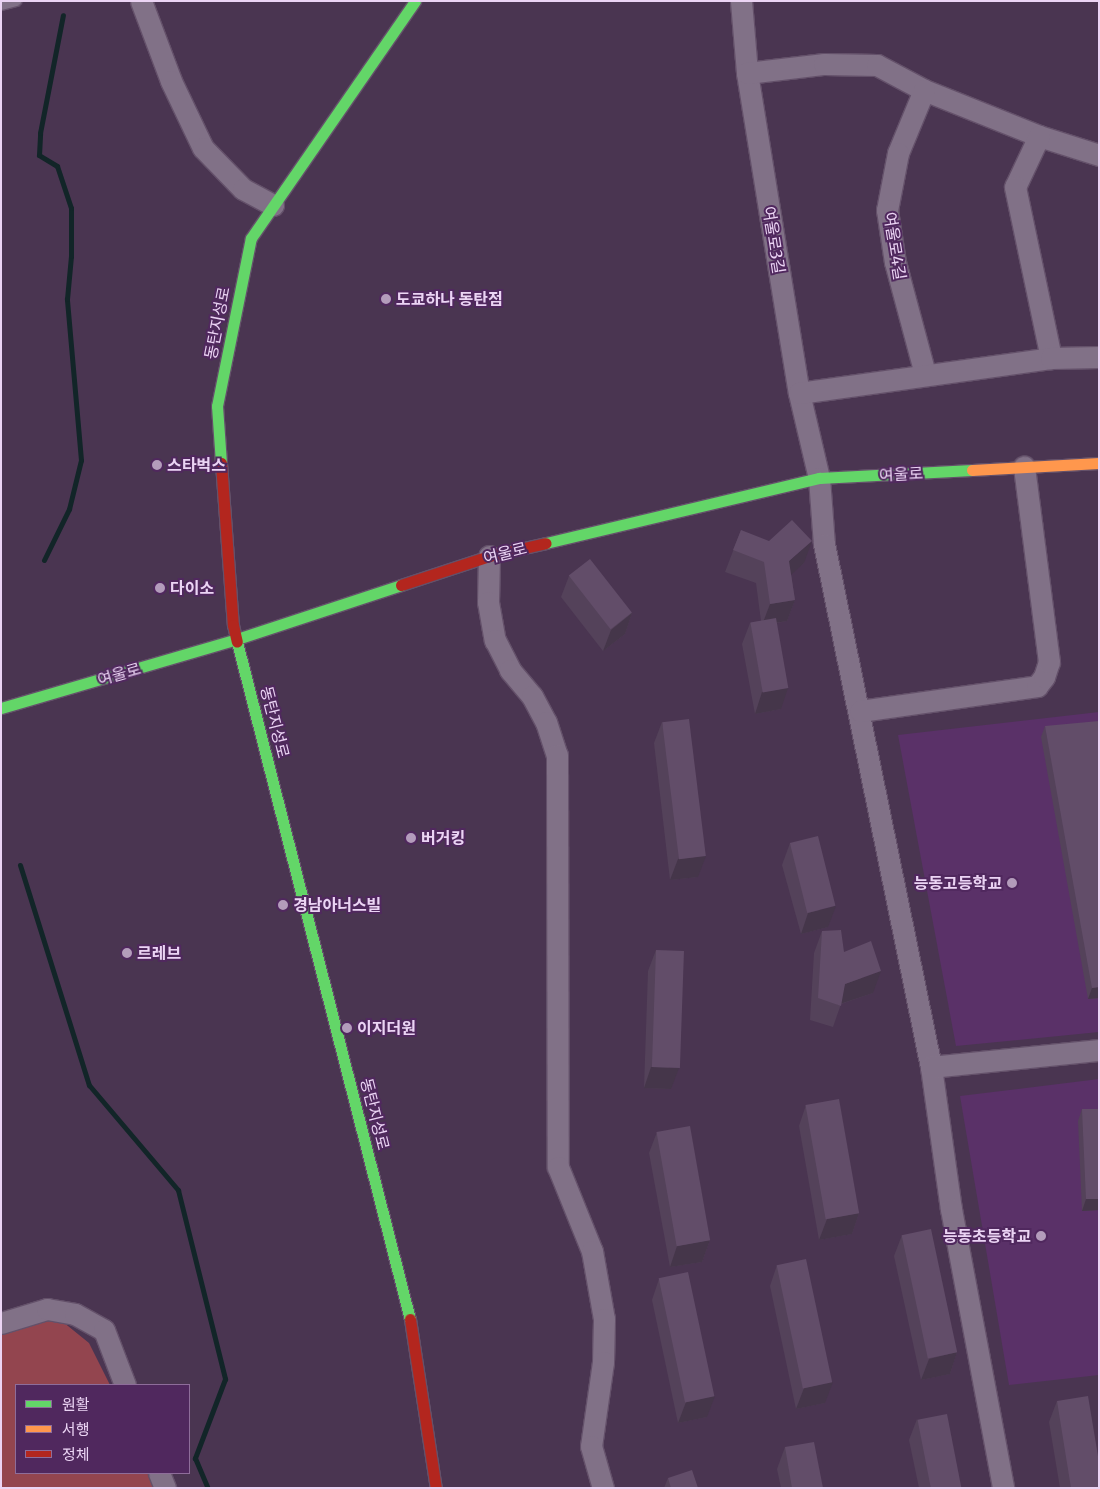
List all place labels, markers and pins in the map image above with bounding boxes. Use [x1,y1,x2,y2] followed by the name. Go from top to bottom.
[396,289,503,309] place label: 도쿄하나 동탄점
[380,293,392,305] marker: 도쿄하나 동탄점
[167,455,226,475] place label: 스타벅스
[151,459,163,471] marker: 스타벅스
[170,578,214,598] place label: 다이소
[154,582,166,594] marker: 다이소
[421,828,465,848] place label: 버거킹
[405,832,417,844] marker: 버거킹
[914,873,1002,893] place label: 능동고등학교
[1006,877,1018,889] marker: 능동고등학교
[293,895,381,915] place label: 경남아너스빌
[277,899,289,911] marker: 경남아너스빌
[137,943,181,963] place label: 르레브
[121,947,133,959] marker: 르레브
[357,1018,416,1038] place label: 이지더원
[341,1022,353,1034] marker: 이지더원
[943,1226,1031,1246] place label: 능동초등학교
[1035,1230,1047,1242] marker: 능동초등학교

